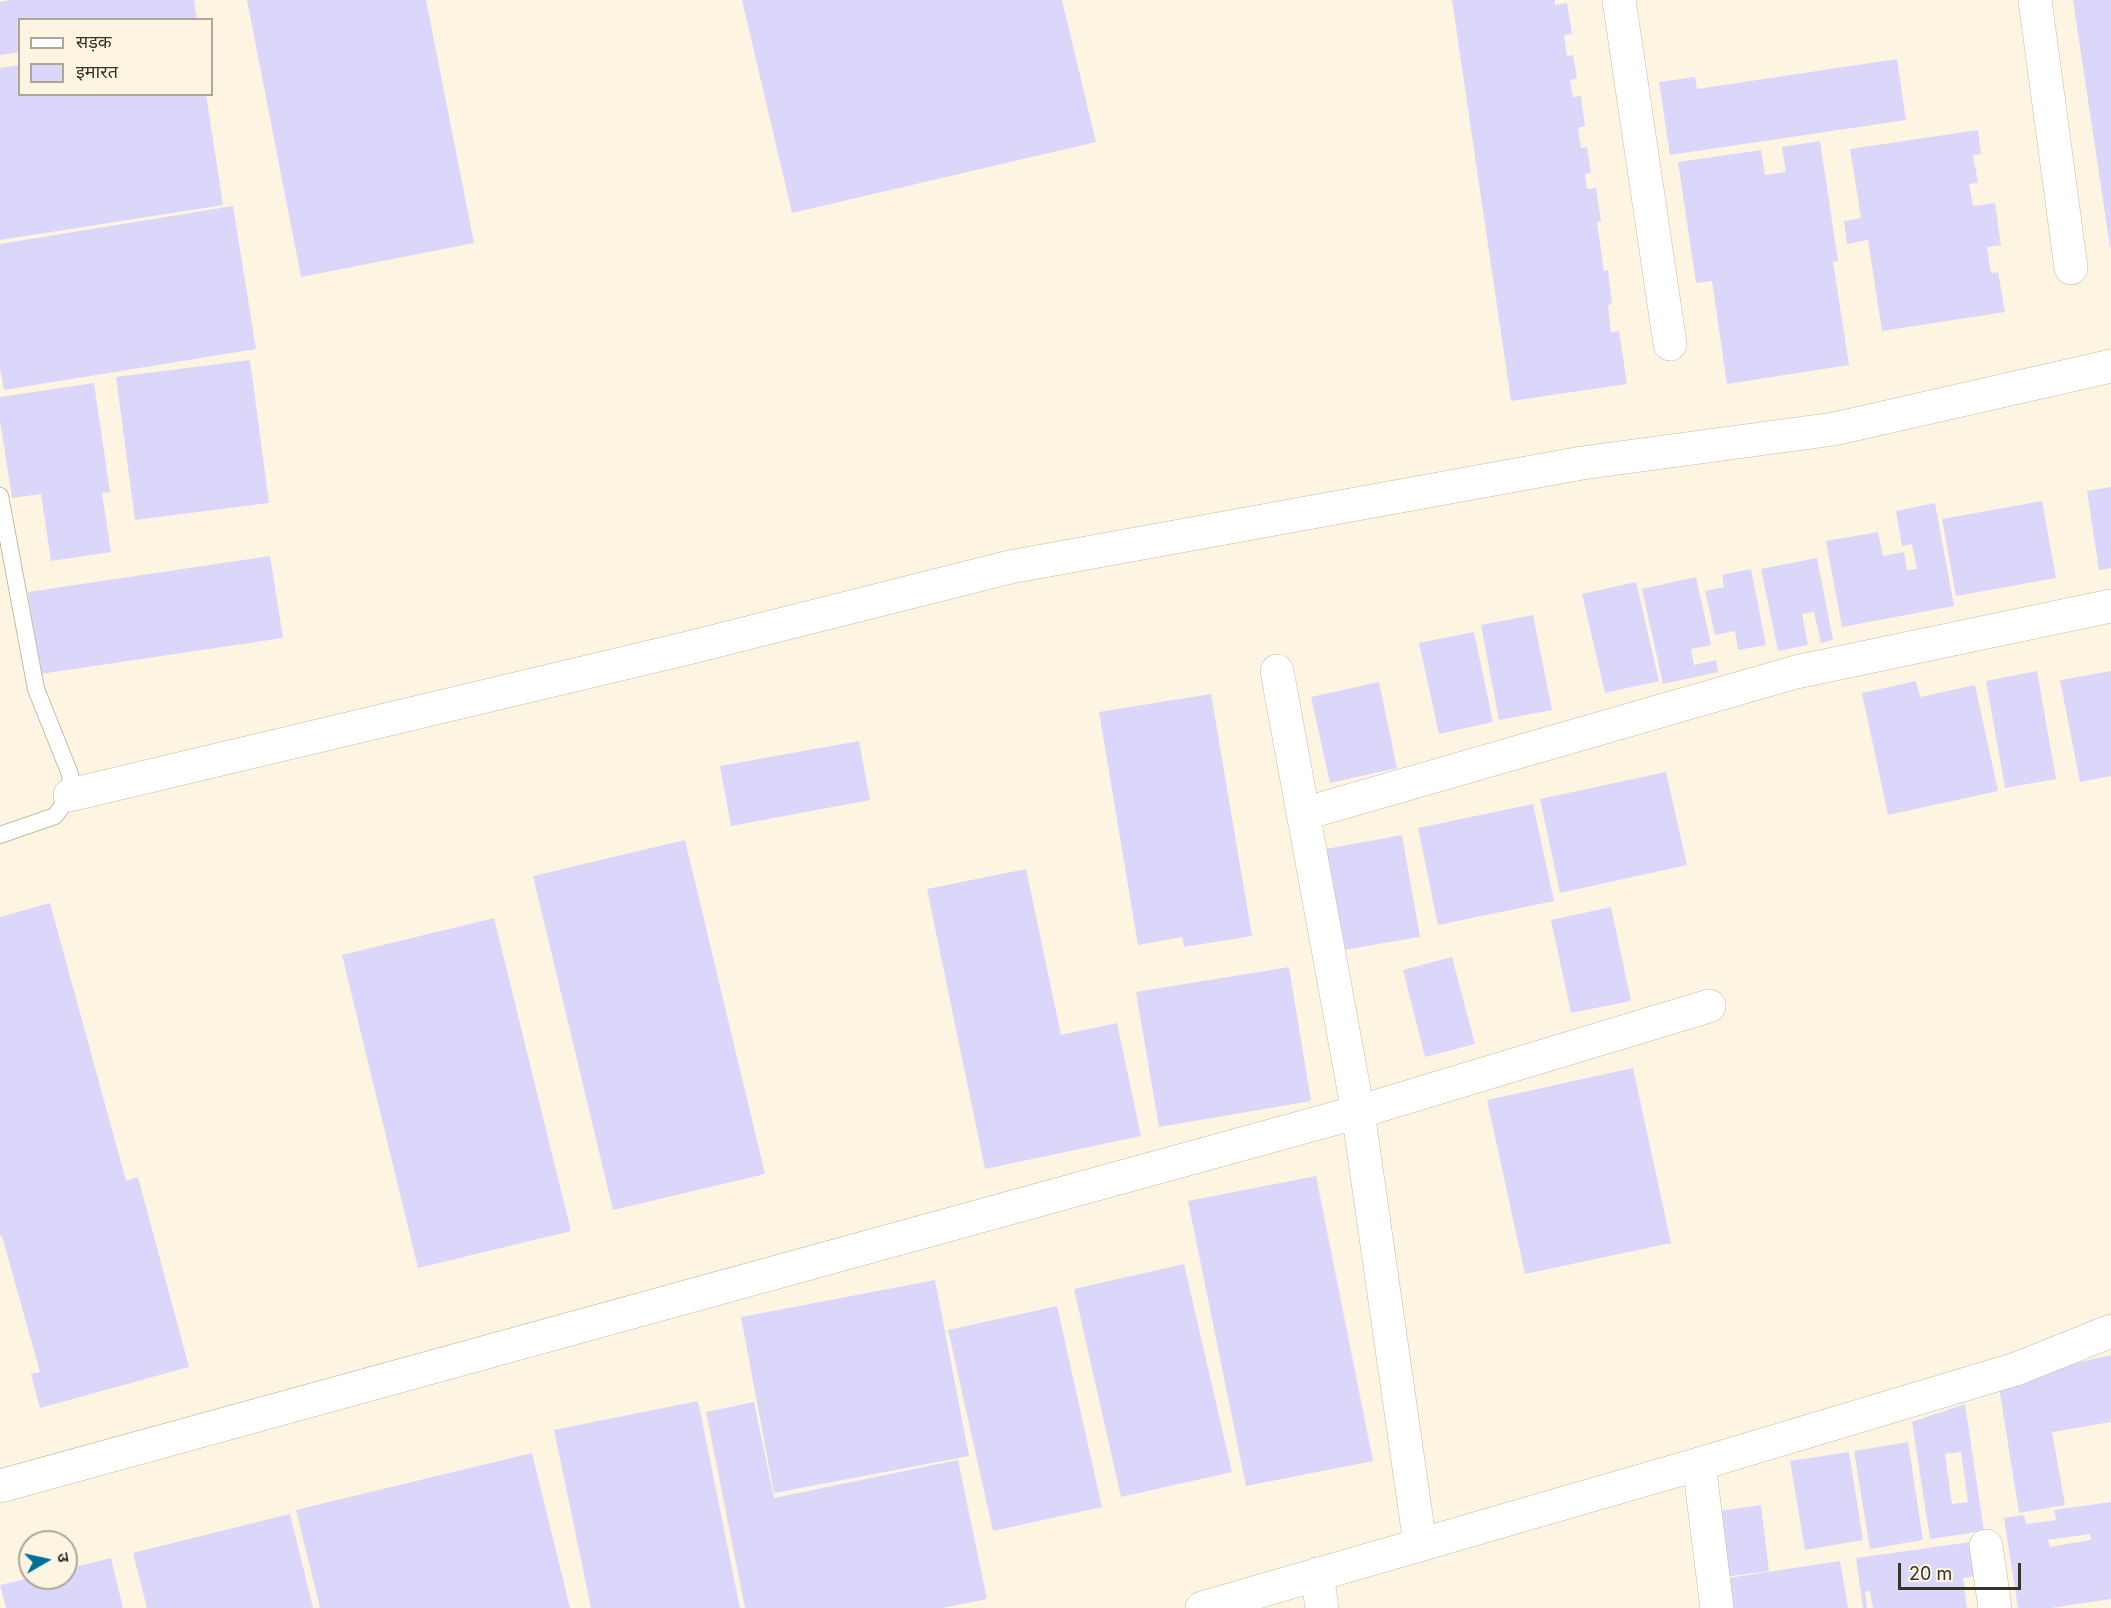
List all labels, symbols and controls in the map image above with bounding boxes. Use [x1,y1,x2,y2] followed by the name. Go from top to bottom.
[18,18,213,96] legend
[76,31,112,52] text: सड़क
[76,61,118,82] text: इमारत
[18,1530,78,1590] north arrow
[53,1551,74,1564] text: उ
[1901,1551,2024,1589] scale bar
[1909,1563,1952,1584] text: 20 m

